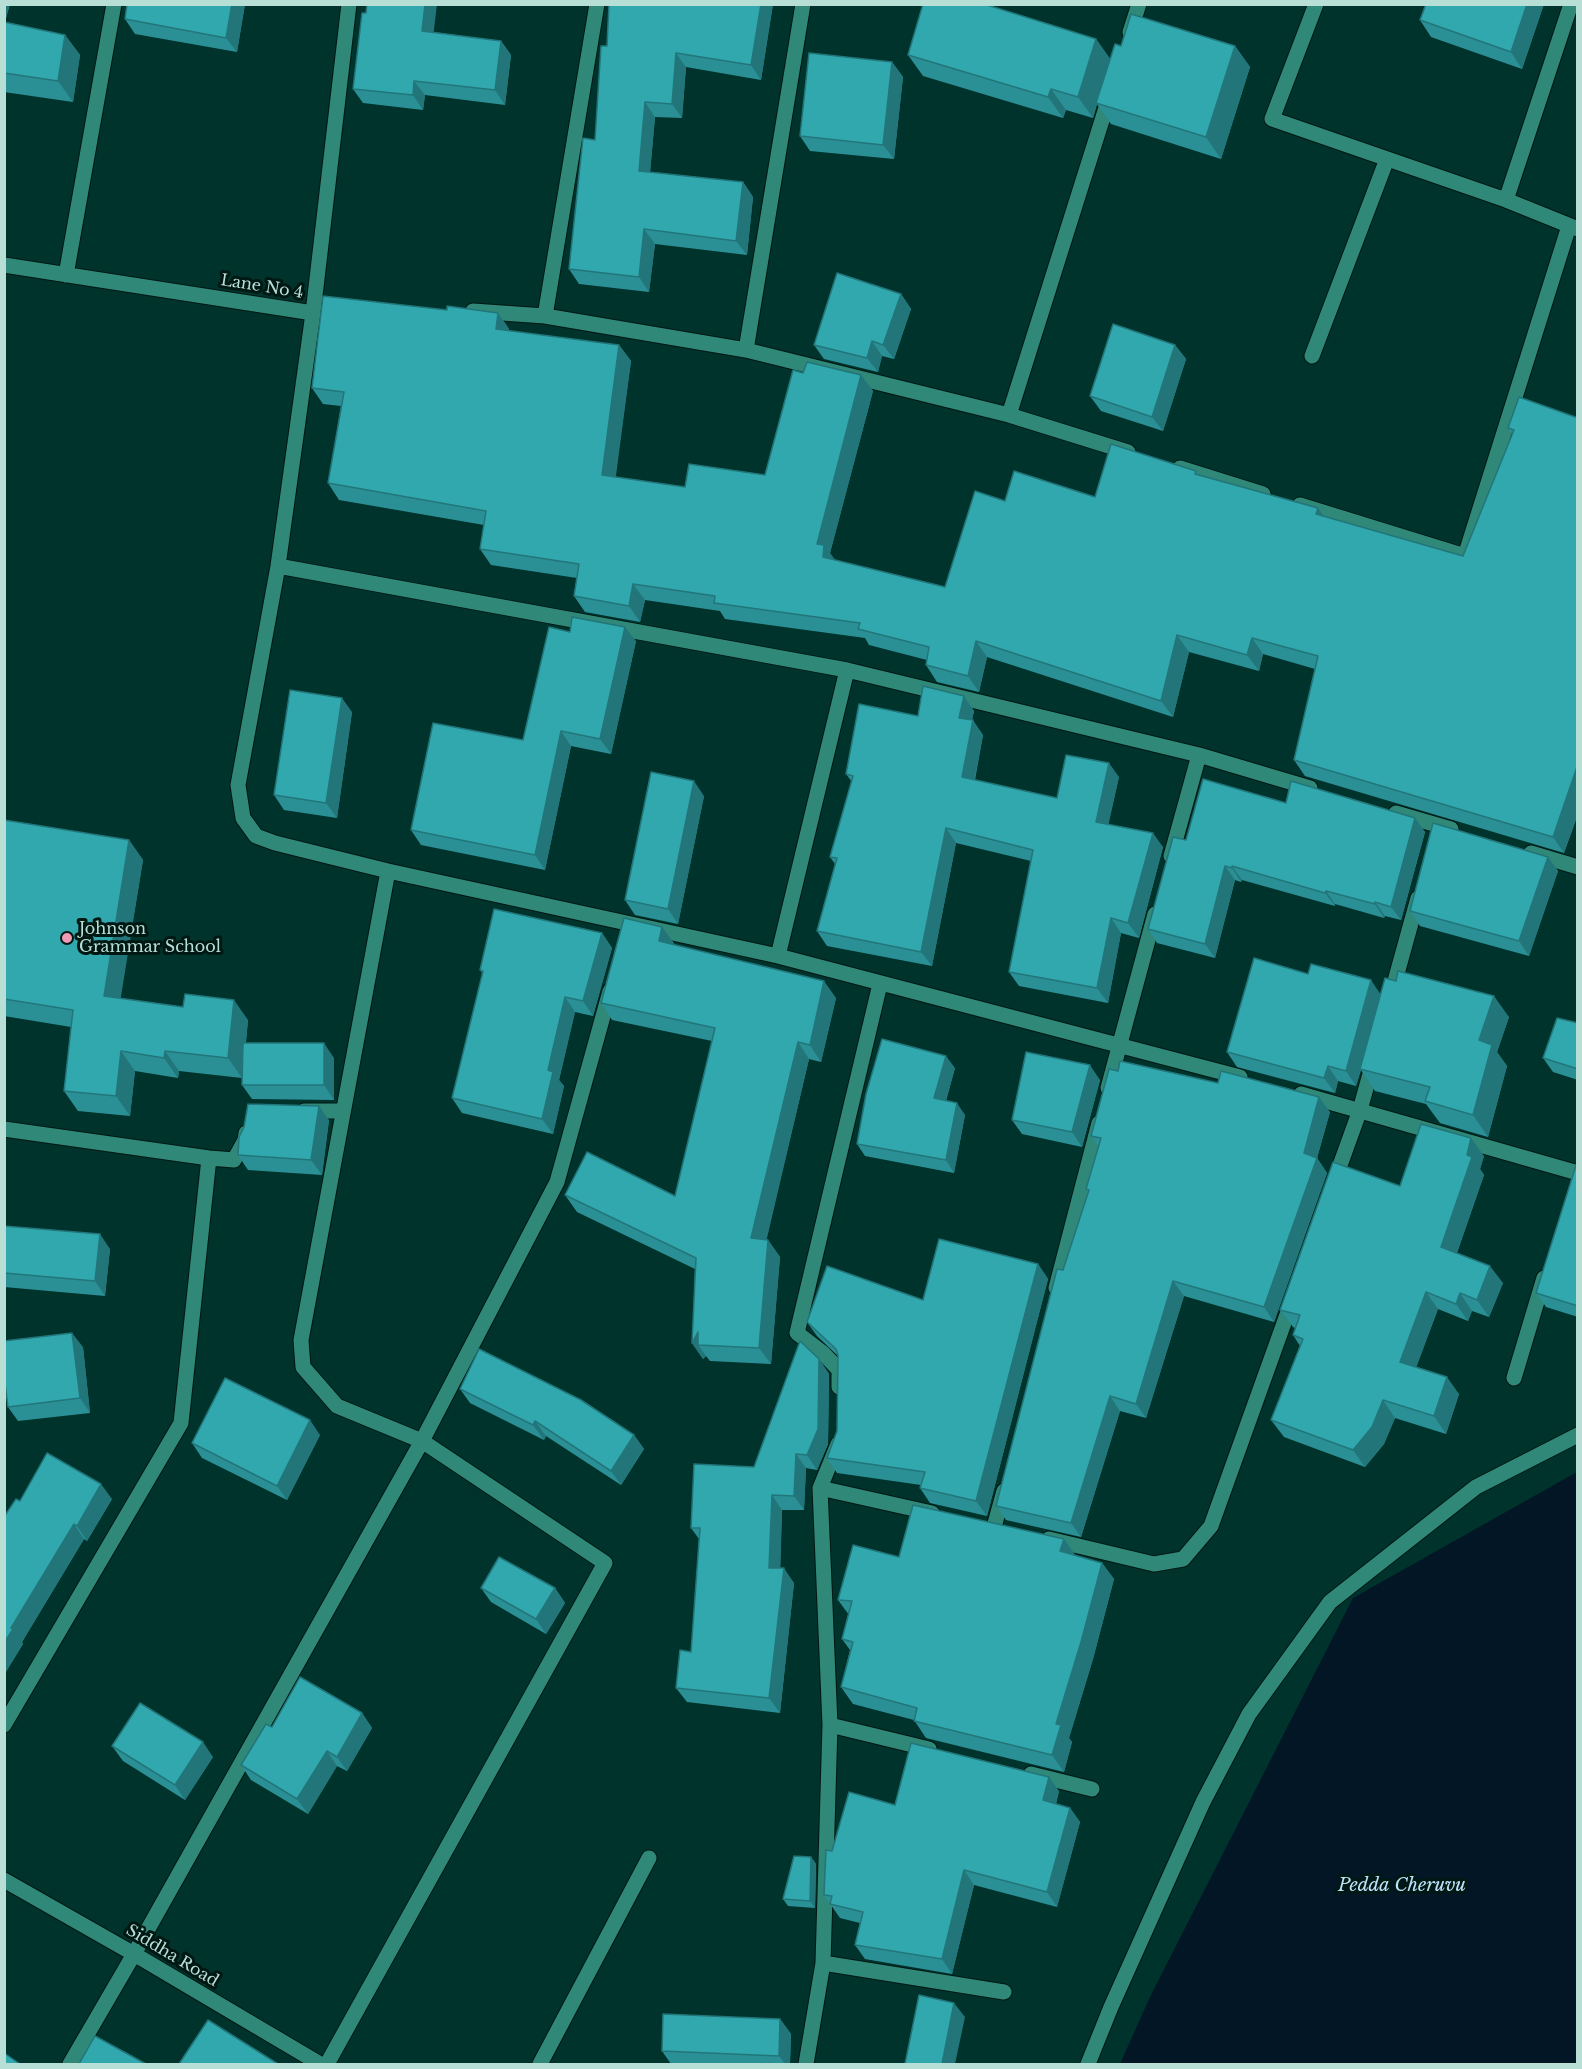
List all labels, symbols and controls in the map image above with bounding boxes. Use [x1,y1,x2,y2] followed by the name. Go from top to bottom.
[219,271,305,303] street label: Lane No 4
[79,919,221,957] place label: Johnson Grammar School
[60,931,74,945] marker: Johnson Grammar School
[1338,1875,1466,1897] water label: Pedda Cheruvu
[122,1921,222,1991] street label: Siddha Road

